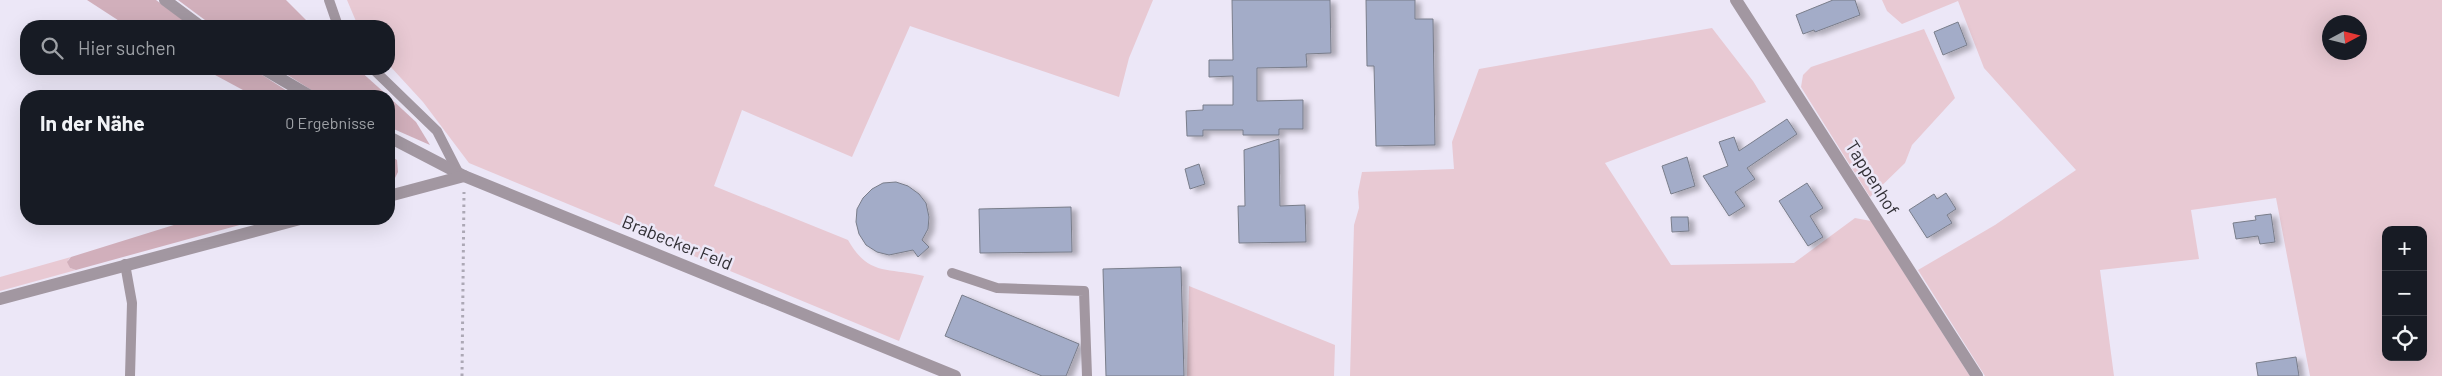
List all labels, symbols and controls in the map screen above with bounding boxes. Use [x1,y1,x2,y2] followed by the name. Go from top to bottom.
[2322,15,2367,60] north arrow
[20,20,395,75] search box
[38,34,66,62] icon: search
[78,36,176,59] text: Hier suchen
[40,110,145,135] text: In der Nähe
[285,113,375,132] text: 0 Ergebnisse
[1841,136,1904,219] street label: Tappenhof
[619,210,736,274] street label: Brabecker Feld
[2382,226,2427,361] map controls
[2382,226,2427,271] button: +
[2382,271,2427,316] button: −
[2382,316,2427,361] button: locate

